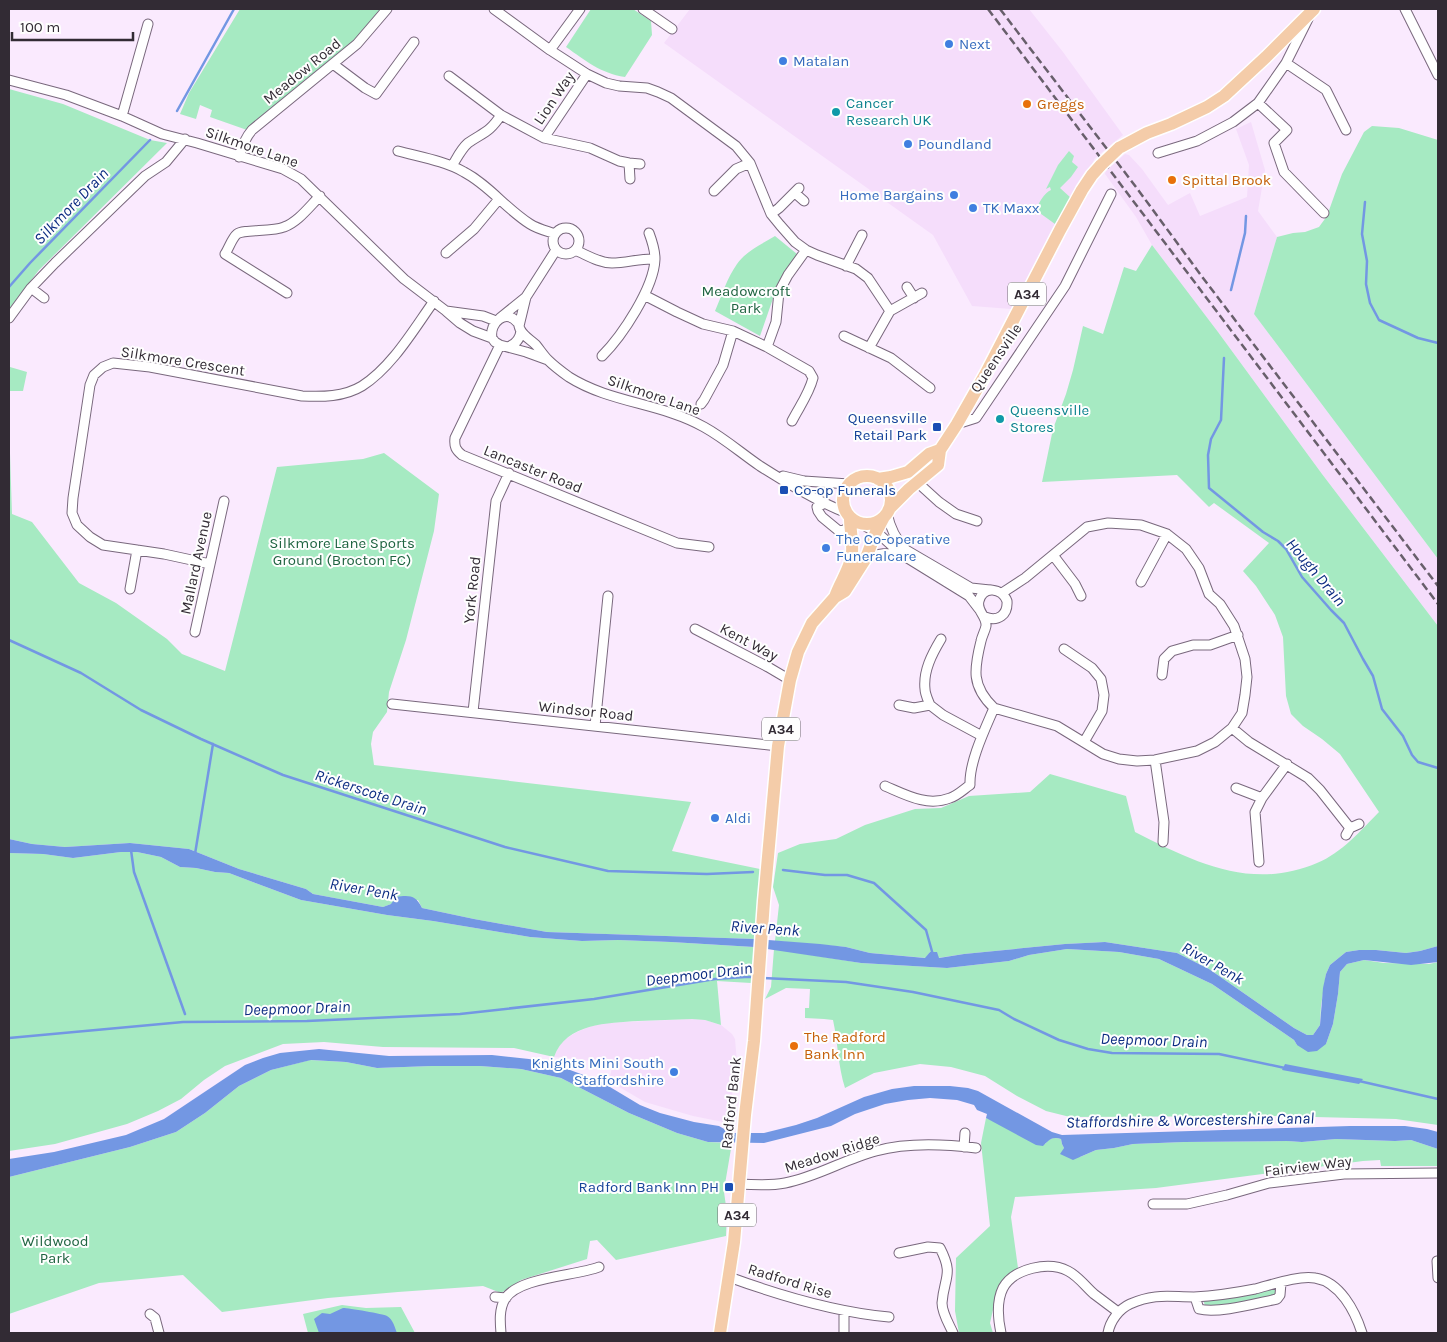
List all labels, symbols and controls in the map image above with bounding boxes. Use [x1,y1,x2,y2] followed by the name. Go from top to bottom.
[12,10,134,42] scale bar
[20,18,60,36] text: 100 m
[260,34,344,108] street label: Meadow Road
[959,35,991,53] place label: Next
[943,38,955,50] marker: Next
[793,52,849,70] place label: Matalan
[777,55,789,67] marker: Matalan
[530,68,578,128] street label: Lion Way
[846,94,931,129] place label: Cancer Research UK
[1037,95,1085,113] place label: Greggs
[1021,98,1033,110] marker: Greggs
[830,106,842,118] marker: Cancer Research UK
[203,123,301,171] street label: Silkmore Lane
[918,135,992,153] place label: Poundland
[902,138,914,150] marker: Poundland
[30,164,112,248] water label: Silkmore Drain
[1182,171,1271,189] place label: Spittal Brook
[1166,174,1178,186] marker: Spittal Brook
[840,186,944,204] place label: Home Bargains
[948,189,960,201] marker: Home Bargains
[983,199,1040,217] place label: TK Maxx
[967,202,979,214] marker: TK Maxx
[702,282,791,317] park label: Meadowcroft Park
[1008,282,1046,306] road number: A34
[966,320,1026,396] street label: Queensville
[120,342,247,380] street label: Silkmore Crescent
[605,371,703,419] street label: Silkmore Lane
[1010,401,1089,436] place label: Queensville Stores
[848,409,927,444] place label: Queensville Retail Park
[994,413,1006,425] marker: Queensville Stores
[931,421,943,433] marker: Queensville Retail Park
[481,441,585,497] street label: Lancaster Road
[794,481,896,499] place label: Co-op Funerals
[778,484,790,496] marker: Co-op Funerals
[176,510,216,616] street label: Mallard Avenue
[836,530,950,565] place label: The Co-operative Funeralcare
[269,534,415,569] park label: Silkmore Lane Sports Ground (Brocton FC)
[1282,534,1350,610] water label: Hough Drain
[820,542,832,554] marker: The Co-operative Funeralcare
[460,556,484,624] street label: York Road
[717,619,781,665] street label: Kent Way
[538,697,634,725] street label: Windsor Road
[762,718,800,741] road number: A34
[313,765,429,819] water label: Rickerscote Drain
[725,809,751,827] place label: Aldi
[709,812,721,824] marker: Aldi
[328,874,400,904] water label: River Penk
[730,916,801,940] water label: River Penk
[1178,938,1248,989] water label: River Penk
[645,958,753,990] water label: Deepmoor Drain
[243,997,351,1019] water label: Deepmoor Drain
[804,1028,886,1063] place label: The Radford Bank Inn
[1100,1029,1208,1051] water label: Deepmoor Drain
[788,1040,800,1052] marker: The Radford Bank Inn
[531,1054,664,1089] place label: Knights Mini South Staffordshire
[717,1056,745,1150] street label: Radford Bank
[668,1066,680,1078] marker: Knights Mini South Staffordshire
[1066,1108,1314,1132] water label: Staffordshire & Worcestershire Canal
[782,1129,882,1177] street label: Meadow Ridge
[1263,1152,1353,1180] street label: Fairview Way
[579,1178,719,1196] place label: Radford Bank Inn PH
[723,1181,735,1193] marker: Radford Bank Inn PH
[718,1204,756,1226] road number: A34
[21,1232,89,1267] park label: Wildwood Park
[746,1260,834,1302] street label: Radford Rise

